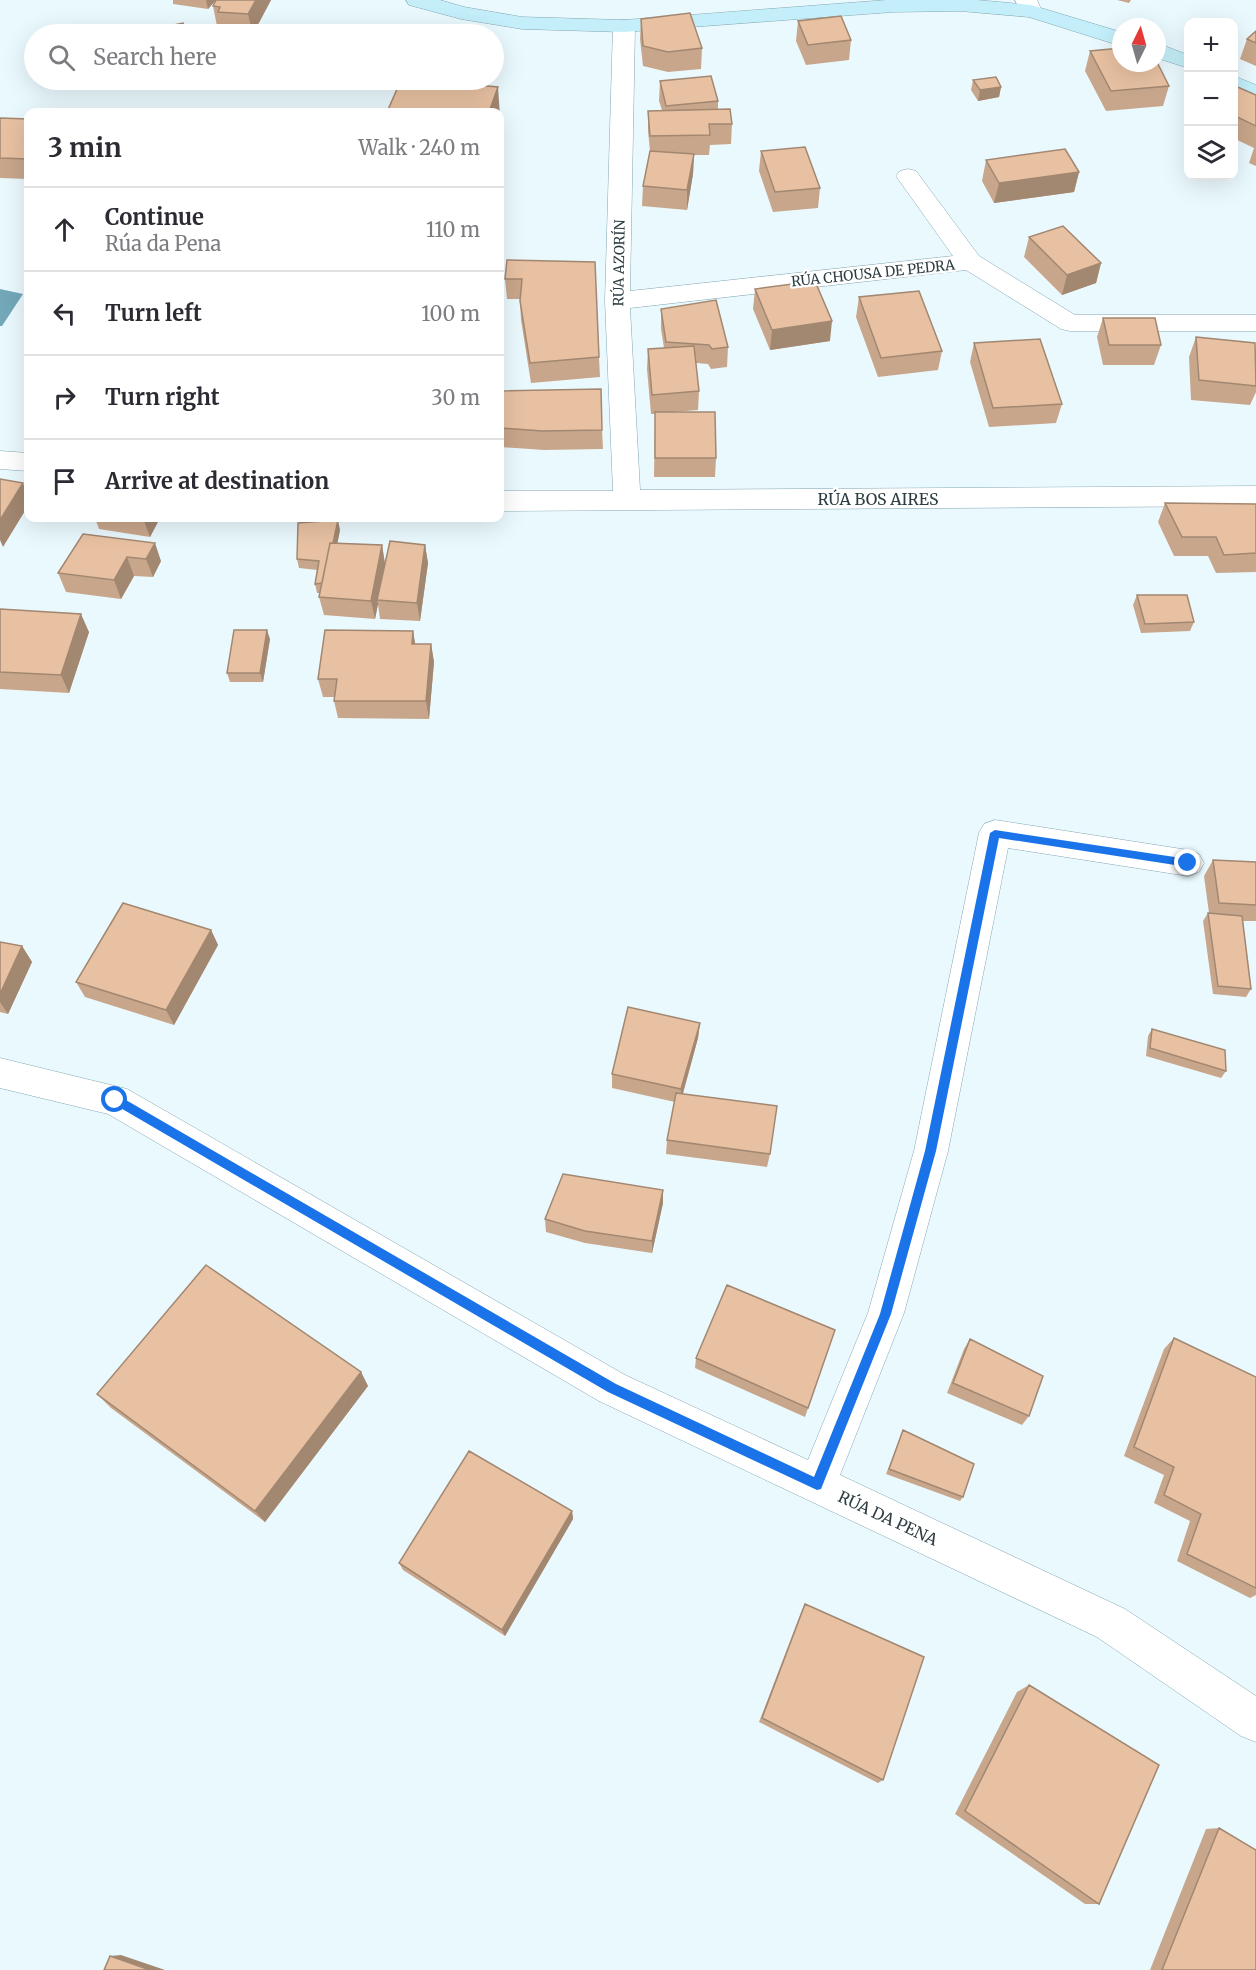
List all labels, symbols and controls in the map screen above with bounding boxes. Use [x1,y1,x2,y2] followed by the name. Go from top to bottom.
[1112,18,1166,72] north arrow
[1184,18,1238,180] map controls
[1184,18,1238,72] button: +
[24,24,504,90] search box
[45,41,78,74] icon: search
[93,43,216,71] text: Search here
[1184,72,1238,126] button: −
[1184,126,1238,180] button: layers
[48,131,122,164] text: 3 min
[359,135,480,160] text: Walk · 240 m
[105,203,204,231] text: Continue
[48,213,81,246] icon: ahead
[426,217,480,242] text: 110 m
[609,219,629,307] street label: RÚA AZORÍN
[105,231,221,256] text: Rúa da Pena
[790,255,956,291] street label: RÚA CHOUSA DE PEDRA
[48,297,81,330] icon: left
[105,299,202,327] text: Turn left
[421,301,480,326] text: 100 m
[48,381,81,414] icon: right
[105,383,219,411] text: Turn right
[431,385,480,410] text: 30 m
[48,465,81,498] icon: arrive
[105,467,329,495] text: Arrive at destination
[818,489,938,509] street label: RÚA BOS AIRES
[1174,849,1200,875] route end
[101,1086,127,1112] route start
[835,1486,942,1550] street label: RÚA DA PENA

